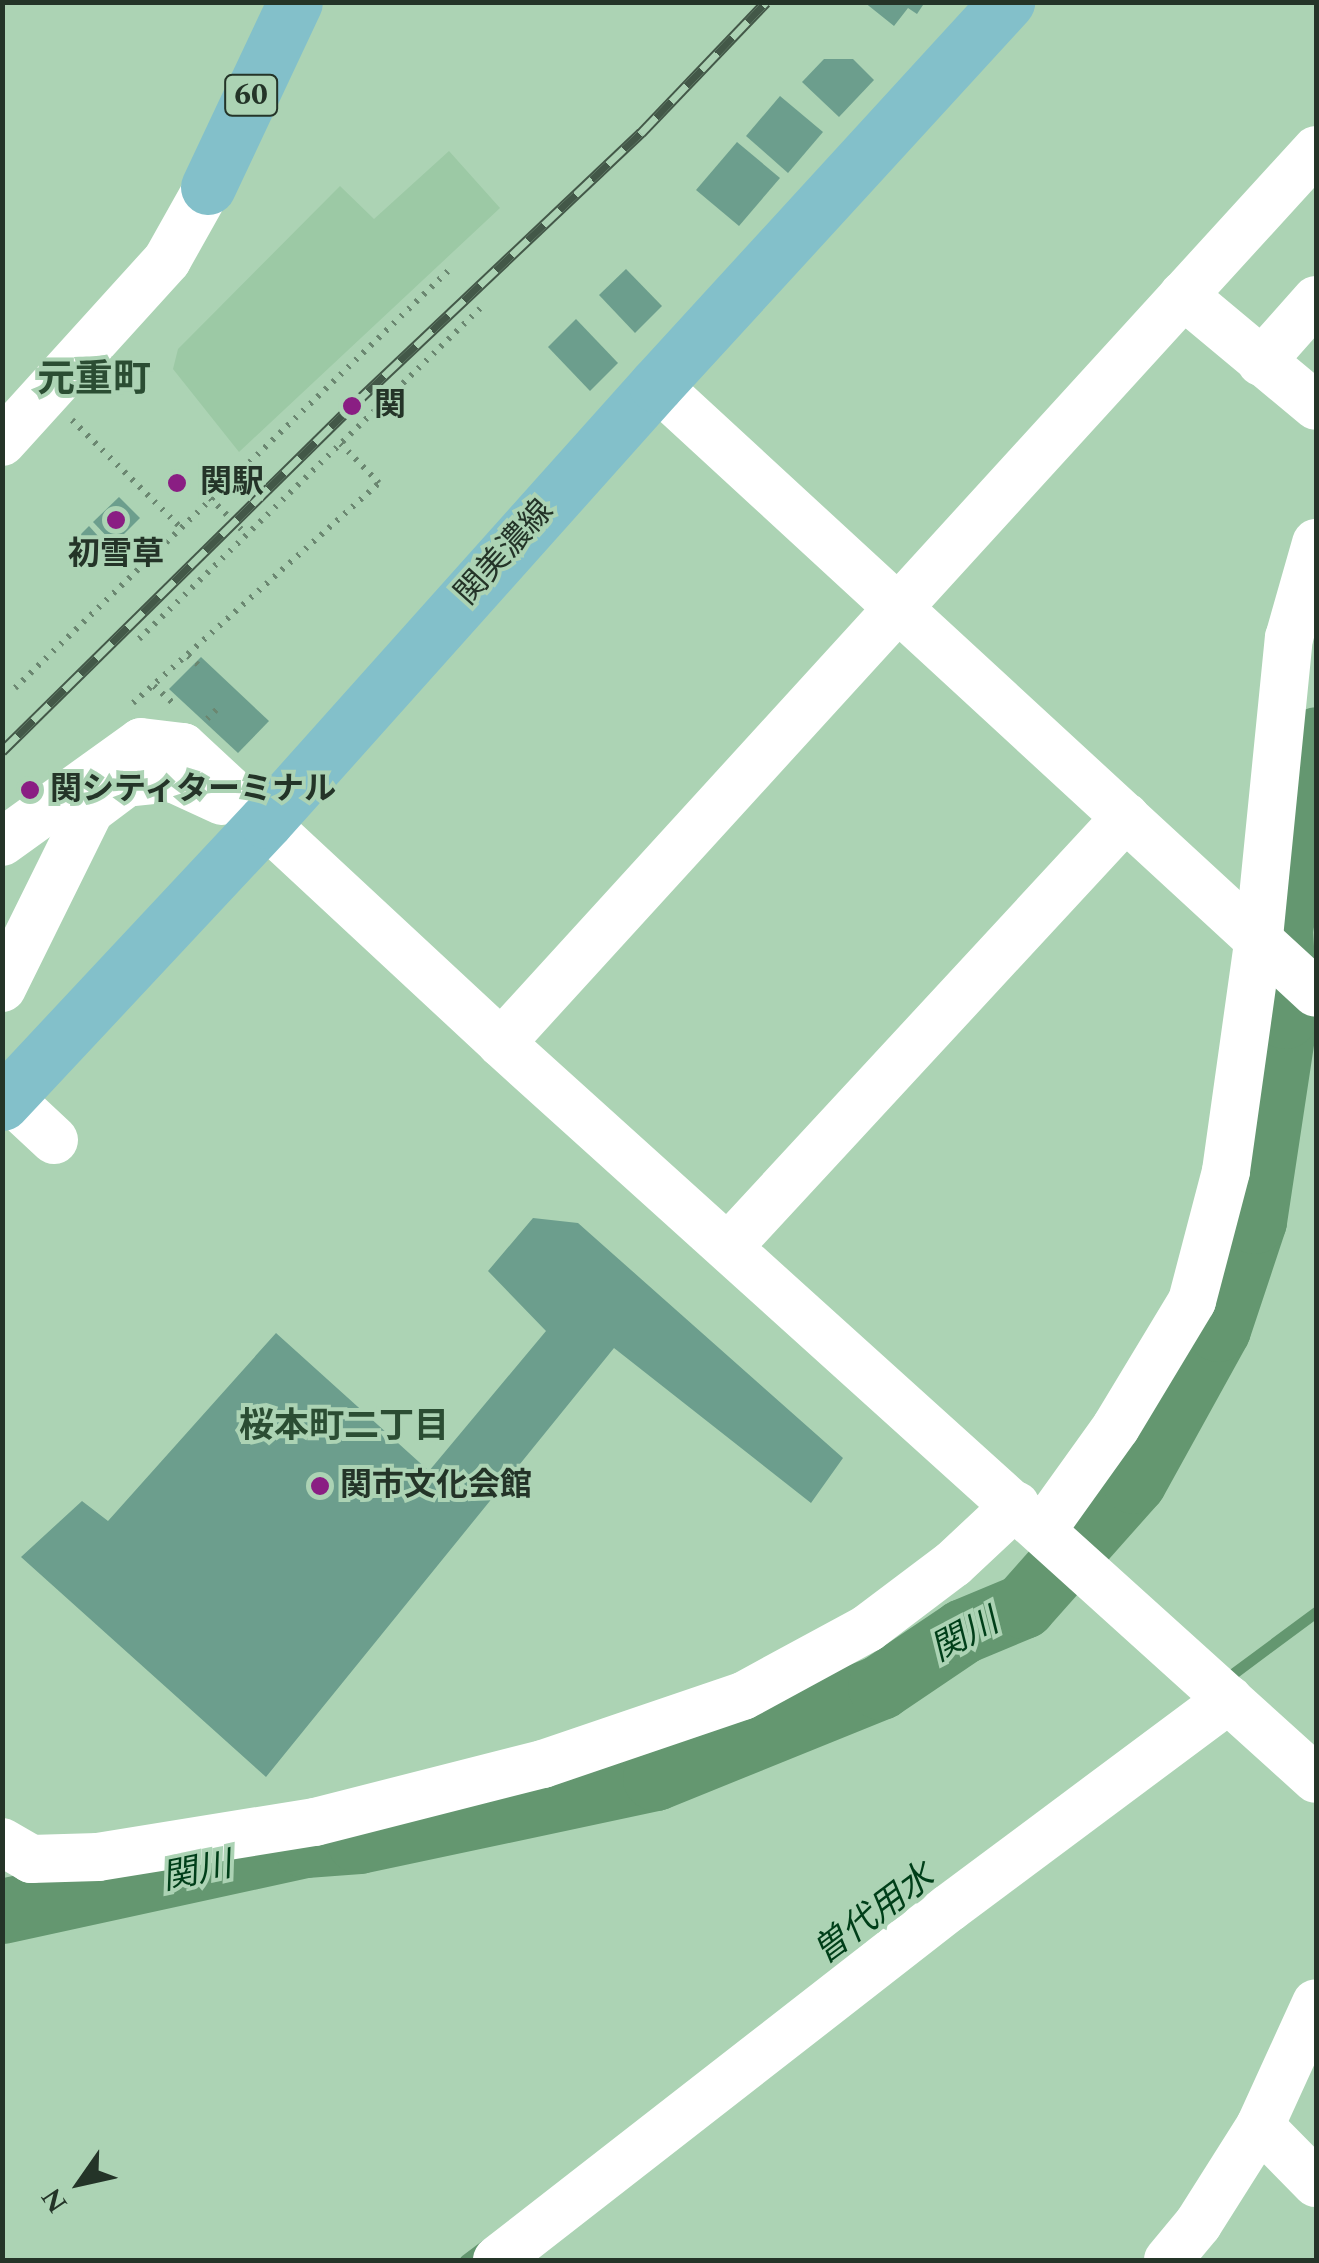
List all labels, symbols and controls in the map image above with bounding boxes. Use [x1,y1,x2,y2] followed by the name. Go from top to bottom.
[224,70,278,120] road number: 60
[37,358,151,404] district label: 元重町
[374,387,406,425] place label: 関
[339,393,365,419] marker: 関
[200,464,264,502] place label: 関駅
[164,470,190,496] marker: 関駅
[448,493,562,613] street label: 関美濃線
[105,509,127,531] marker: 初雪草
[68,536,164,574] place label: 初雪草
[50,771,338,809] place label: 関シティターミナル
[19,779,41,801] marker: 関シティターミナル
[239,1406,449,1448] district label: 桜本町二丁目
[340,1467,532,1505] place label: 関市文化会館
[309,1475,331,1497] marker: 関市文化会館
[924,1601,1006,1671] water label: 関川
[158,1844,236,1900] water label: 関川
[805,1856,943,1974] water label: 曽代用水
[30,2133,130,2233] north arrow
[31,2179,79,2222] text: N

